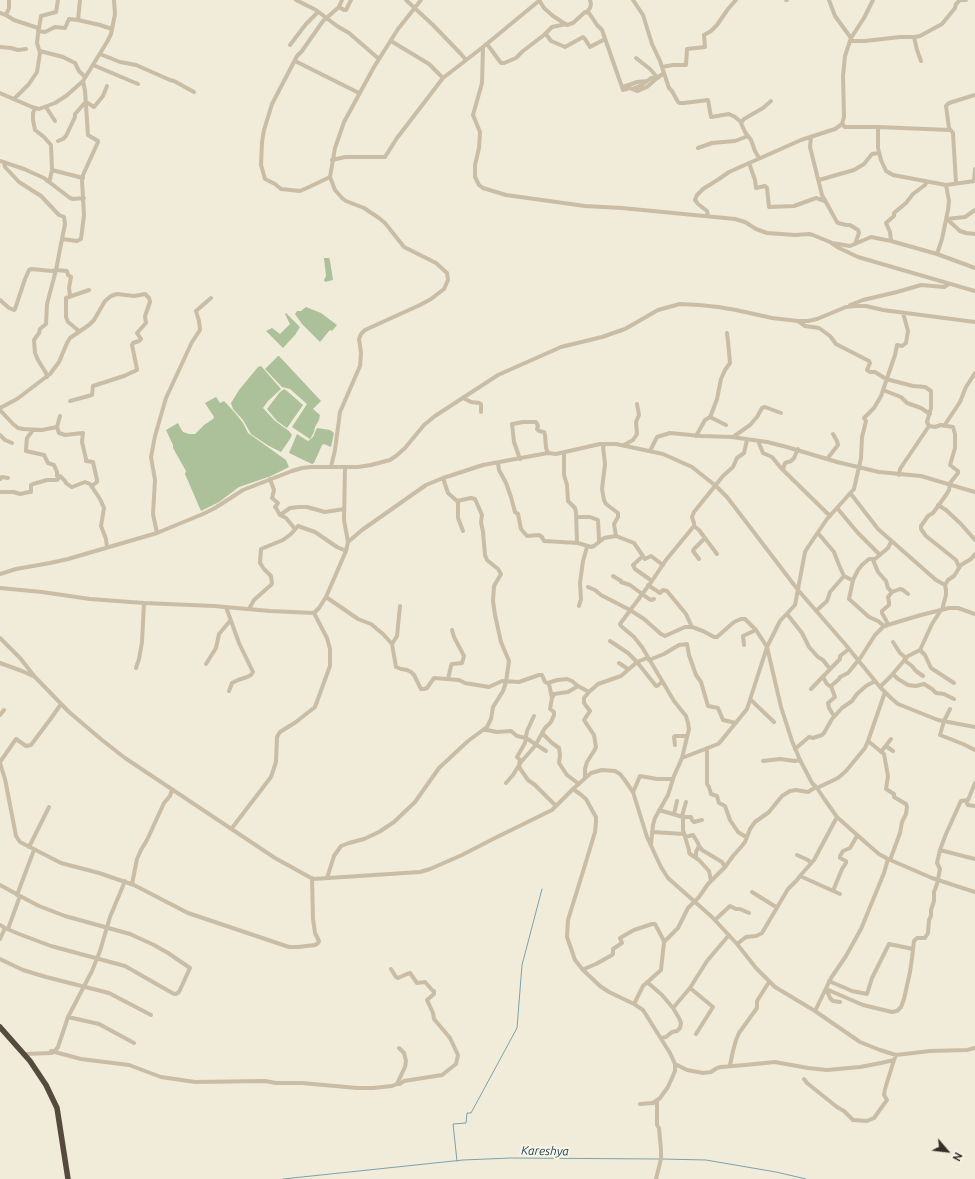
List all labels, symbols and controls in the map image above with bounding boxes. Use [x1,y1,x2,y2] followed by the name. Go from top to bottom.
[927,1131,967,1171] north arrow
[521,1143,569,1159] water label: Kareshya
[950,1150,965,1163] text: N

